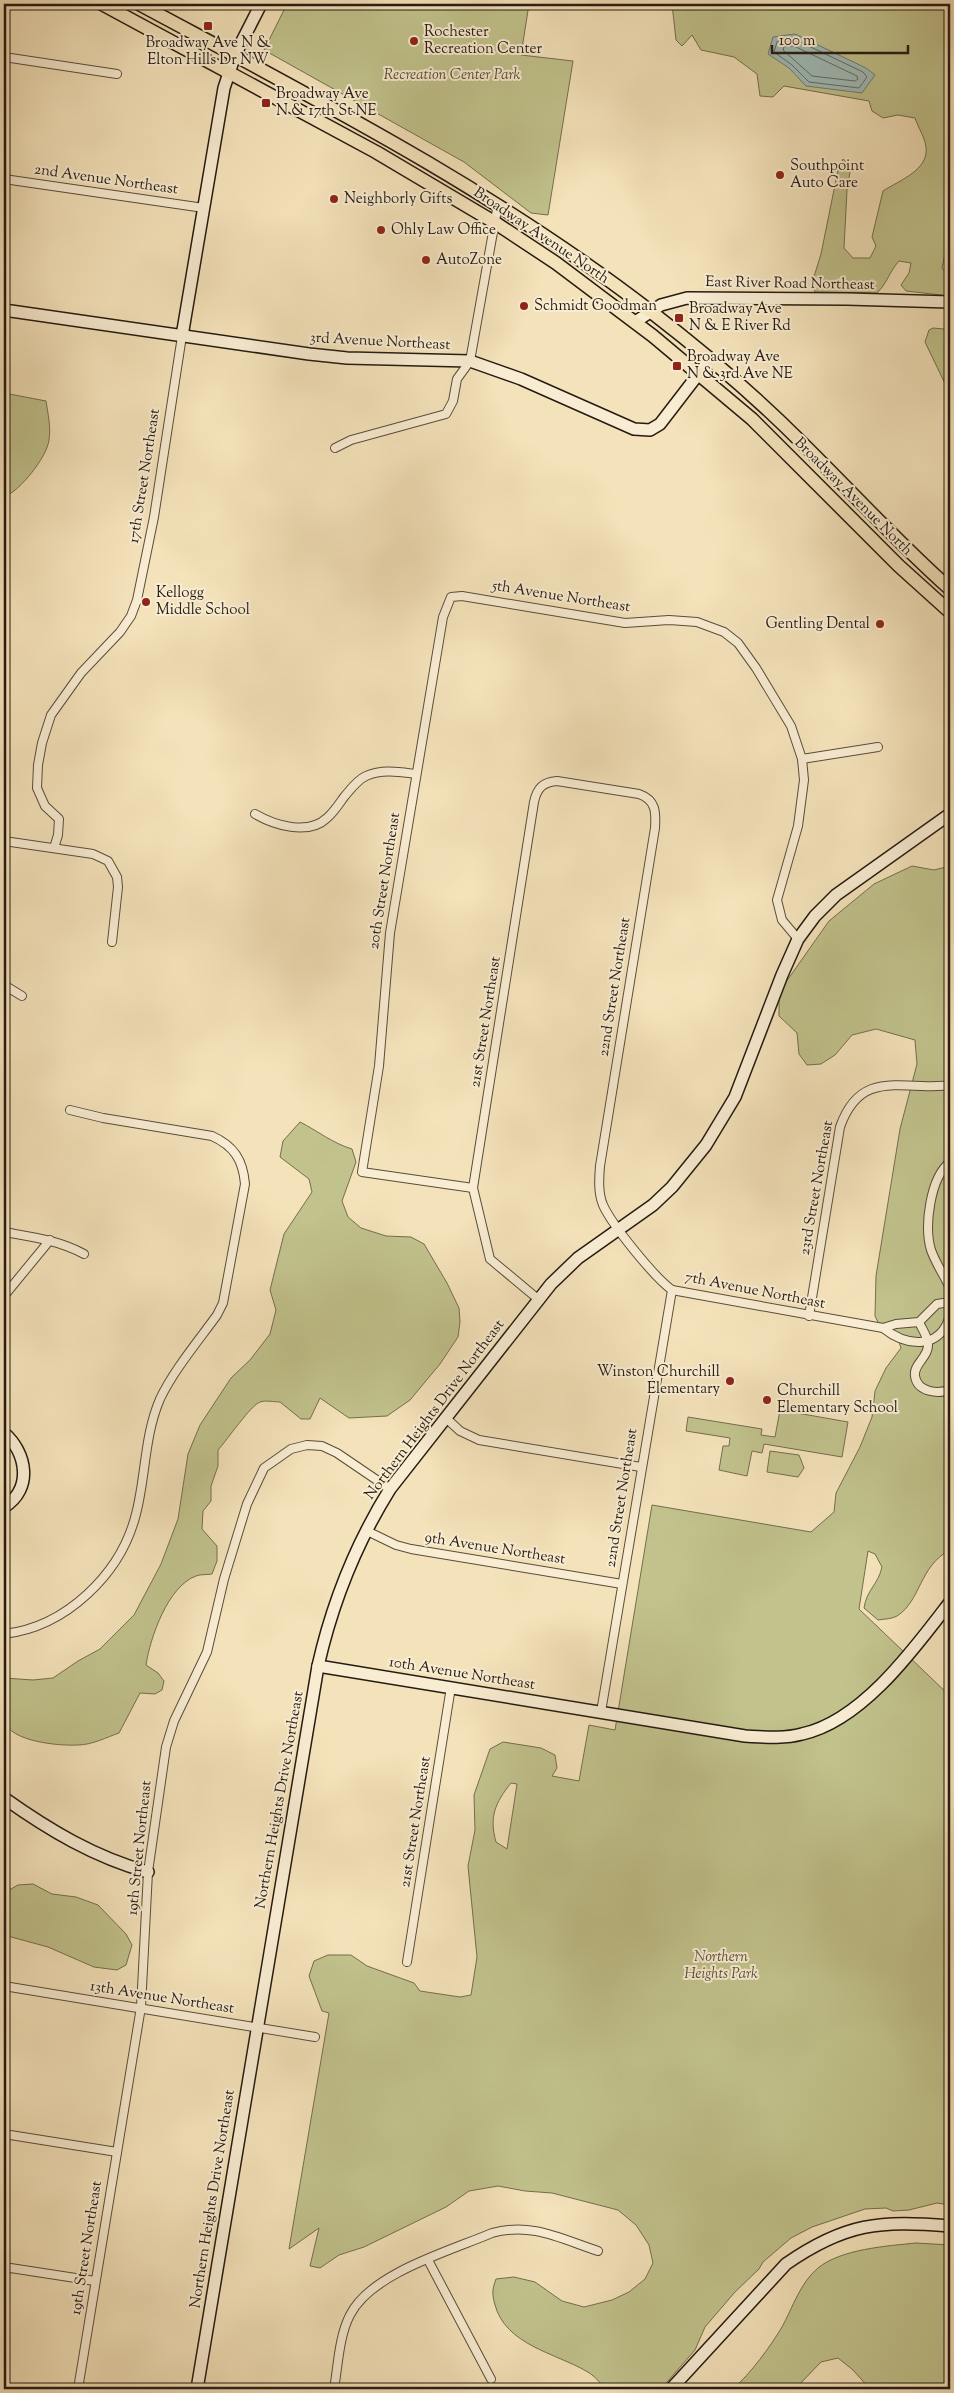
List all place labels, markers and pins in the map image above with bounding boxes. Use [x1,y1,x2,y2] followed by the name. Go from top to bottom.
[202,20,214,32] marker: Broadway Ave N & Elton Hills Dr NW
[424,22,543,60] place label: Rochester Recreation Center
[145,33,271,71] place label: Broadway Ave N & Elton Hills Dr NW
[408,35,420,47] marker: Rochester Recreation Center
[276,84,377,122] place label: Broadway Ave N & 17th St NE
[260,97,272,109] marker: Broadway Ave N & 17th St NE
[790,156,864,194] place label: Southpoint Auto Care
[774,169,786,181] marker: Southpoint Auto Care
[344,189,452,210] place label: Neighborly Gifts
[328,193,340,205] marker: Neighborly Gifts
[391,220,496,241] place label: Ohly Law Office
[375,224,387,236] marker: Ohly Law Office
[436,250,502,271] place label: AutoZone
[420,254,432,266] marker: AutoZone
[534,296,657,317] place label: Schmidt Goodman
[689,299,791,337] place label: Broadway Ave N & E River Rd
[518,300,530,312] marker: Schmidt Goodman
[673,312,685,324] marker: Broadway Ave N & E River Rd
[687,347,793,385] place label: Broadway Ave N & 3rd Ave NE
[671,360,683,372] marker: Broadway Ave N & 3rd Ave NE
[156,583,250,621] place label: Kellogg Middle School
[140,596,152,608] marker: Kellogg Middle School
[765,614,870,635] place label: Gentling Dental
[874,618,886,630] marker: Gentling Dental
[597,1362,721,1400] place label: Winston Churchill Elementary
[724,1375,736,1387] marker: Winston Churchill Elementary
[777,1381,898,1419] place label: Churchill Elementary School
[761,1394,773,1406] marker: Churchill Elementary School

